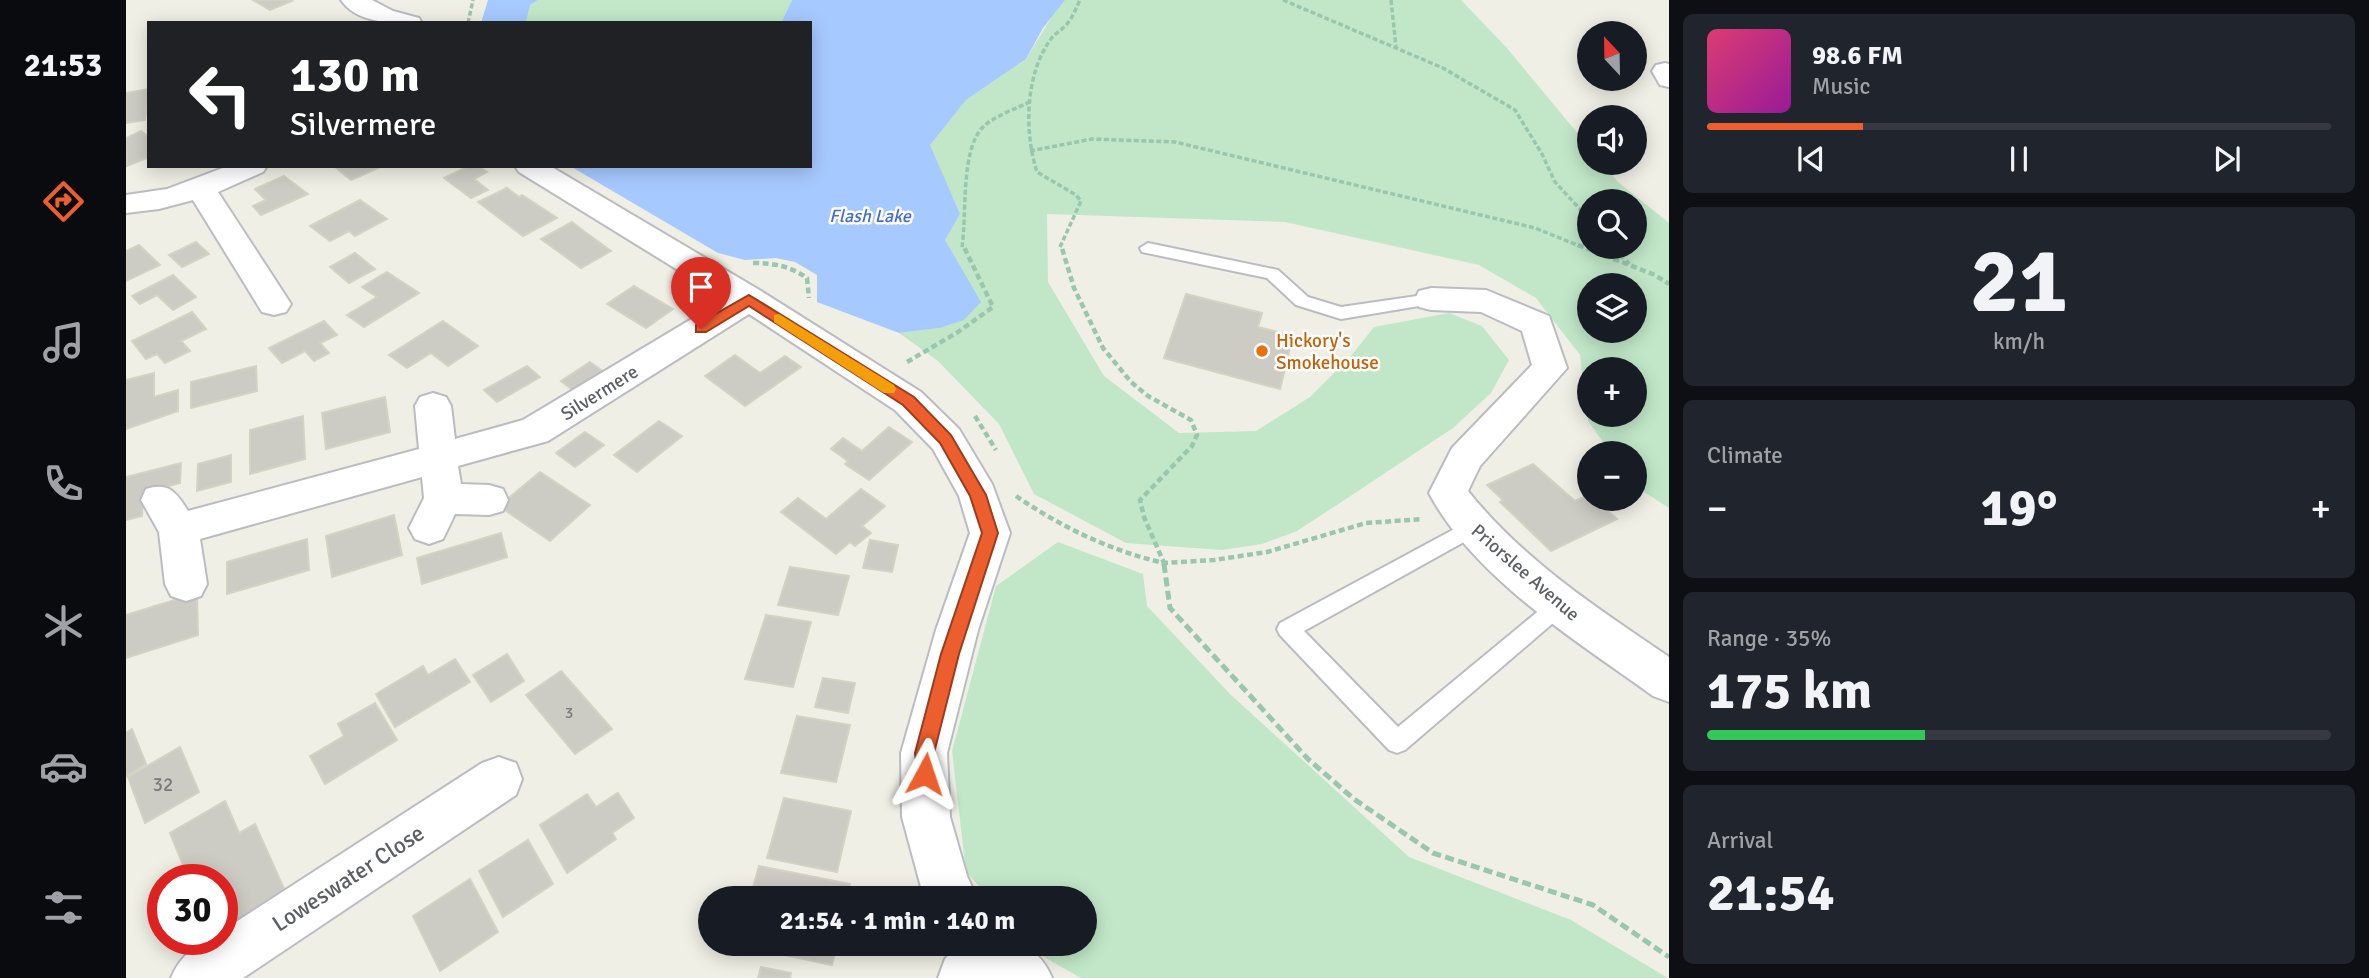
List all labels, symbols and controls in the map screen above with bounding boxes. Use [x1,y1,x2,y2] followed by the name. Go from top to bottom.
[1577,21,1647,91] north arrow
[1577,21,1647,511] map controls
[1812,40,1903,72] text: 98.6 FM
[290,45,420,105] text: 130 m
[24,46,102,85] text: 21:53
[175,49,266,140] icon: left
[1812,72,1870,101] text: Music
[290,105,436,144] text: Silvermere
[1577,105,1647,175] button: sound
[1792,140,1830,178] icon: previous
[2000,140,2038,178] icon: pause
[2208,140,2246,178] icon: next
[39,177,88,226] icon: directions
[1577,189,1647,259] button: search
[829,205,912,227] water label: Flash Lake
[1970,225,2068,338] text: 21
[671,257,731,329] pin
[682,268,720,306] icon: arrive
[1577,273,1647,343] button: layers
[39,318,88,367] icon: music
[1993,327,2045,356] text: km/h
[1276,329,1379,375] place label: Hickory's Smokehouse
[1254,343,1270,359] marker: Hickory's Smokehouse
[1577,357,1647,427] button: +
[556,360,643,426] street label: Silvermere
[1577,441,1647,511] button: −
[1707,441,1783,470] text: Climate
[39,459,88,508] icon: phone
[1981,476,2057,540] text: 19°
[1707,485,1728,532] text: −
[2310,485,2331,532] text: +
[1466,519,1585,626] street label: Priorslee Avenue
[39,601,88,650] icon: climate
[1707,624,1831,653] text: Range · 35%
[1707,659,1872,723] text: 175 km
[565,703,573,723] house number: 3
[888,737,962,811] position arrow
[39,742,88,791] icon: car
[153,773,173,797] house number: 32
[267,818,430,938] street label: Loweswater Close
[1707,826,1773,855] text: Arrival
[1707,861,1835,925] text: 21:54
[147,864,238,955] speed limit sign: 30
[39,883,88,932] icon: filters
[780,905,1015,937] text: 21:54 · 1 min · 140 m

